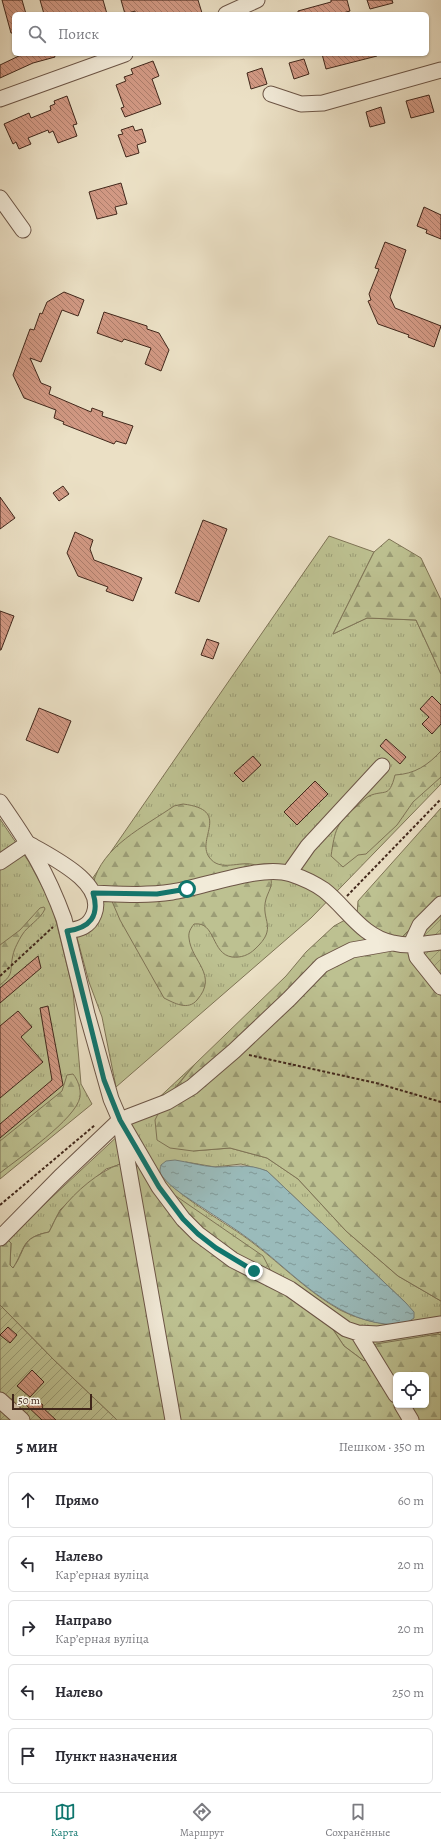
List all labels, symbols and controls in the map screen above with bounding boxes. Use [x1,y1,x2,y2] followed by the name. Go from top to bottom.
[12,12,429,56] search box
[26,23,48,45] icon: search
[58,24,99,44] text: Поиск
[178,880,196,898] route start
[245,1262,263,1280] route end
[393,1372,429,1408] map controls
[393,1372,429,1408] button: locate
[12,1392,92,1411] scale bar
[18,1393,40,1408] text: 50 m
[16,1435,58,1458] text: 5 мин
[339,1438,425,1455] text: Пешком · 350 m
[17,1489,39,1511] icon: ahead
[55,1490,99,1510] text: Прямо
[398,1492,424,1509] text: 60 m
[55,1546,103,1566] text: Налево
[17,1553,39,1575] icon: left
[398,1556,424,1573] text: 20 m
[55,1566,149,1583] text: Карʼерная вуліца
[55,1610,112,1630] text: Направо
[17,1617,39,1639] icon: right
[398,1620,424,1637] text: 20 m
[55,1630,149,1647] text: Карʼерная вуліца
[17,1681,39,1703] icon: left
[55,1682,103,1702] text: Налево
[392,1684,424,1701] text: 250 m
[17,1745,39,1767] icon: arrive
[55,1746,177,1766] text: Пункт назначения
[51,1801,78,1840] tab: Карта
[180,1801,224,1840] tab: Маршрут
[325,1801,390,1840] tab: Сохранённые

